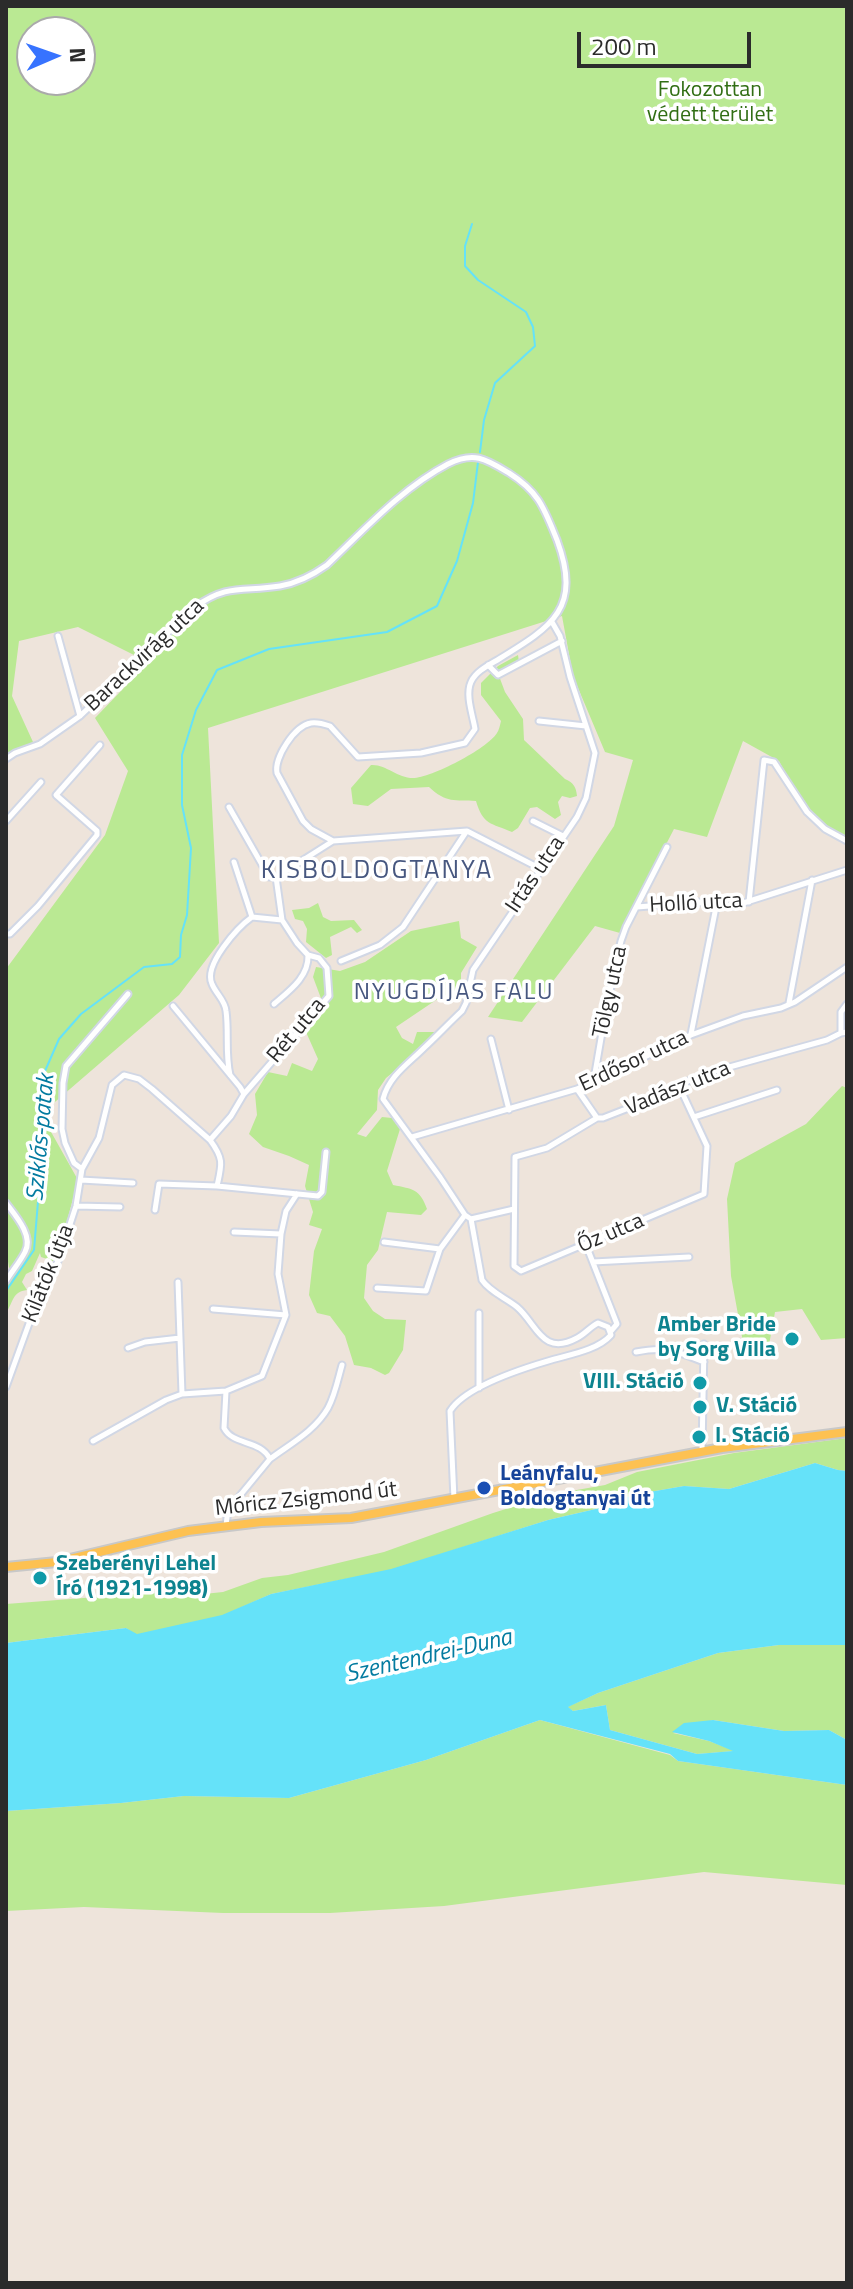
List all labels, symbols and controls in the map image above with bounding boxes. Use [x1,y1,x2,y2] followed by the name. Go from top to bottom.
[16,16,96,96] north arrow
[581,16,755,66] scale bar
[591,28,657,64] text: 200 m
[61,47,95,63] text: N
[647,78,773,130] park label: Fokozottan védett terület
[80,594,210,718] street label: Barackvirág utca
[501,832,571,918] street label: Irtás utca
[261,856,493,888] district label: KISBOLDOGTANYA
[649,888,743,920] street label: Holló utca
[588,944,634,1040] street label: Tölgy utca
[354,979,554,1007] district label: NYUGDÍJAS FALU
[262,993,332,1069] street label: Rét utca
[575,1025,693,1099] street label: Erdősor utca
[622,1056,734,1122] street label: Vadász utca
[22,1073,62,1203] water label: Sziklás-patak
[574,1208,648,1260] street label: Őz utca
[17,1221,81,1327] street label: Kilátók útja
[658,1313,776,1364] place label: Amber Bride by Sorg Villa
[783,1330,801,1348] marker: Amber Bride by Sorg Villa
[583,1370,684,1396] place label: VIII. Stáció
[691,1374,709,1392] marker: VIII. Stáció
[716,1394,797,1420] place label: V. Stáció
[691,1398,709,1416] marker: V. Stáció
[715,1424,790,1450] place label: I. Stáció
[690,1428,708,1446] marker: I. Stáció
[500,1462,651,1514] place label: Leányfalu, Boldogtanyai út
[214,1477,398,1523] street label: Móricz Zsigmond út
[475,1479,493,1497] marker: Leányfalu, Boldogtanyai út
[56,1552,216,1604] place label: Szeberényi Lehel Író (1921-1998)
[31,1569,49,1587] marker: Szeberényi Lehel Író (1921-1998)
[343,1624,515,1690] water label: Szentendrei-Duna

